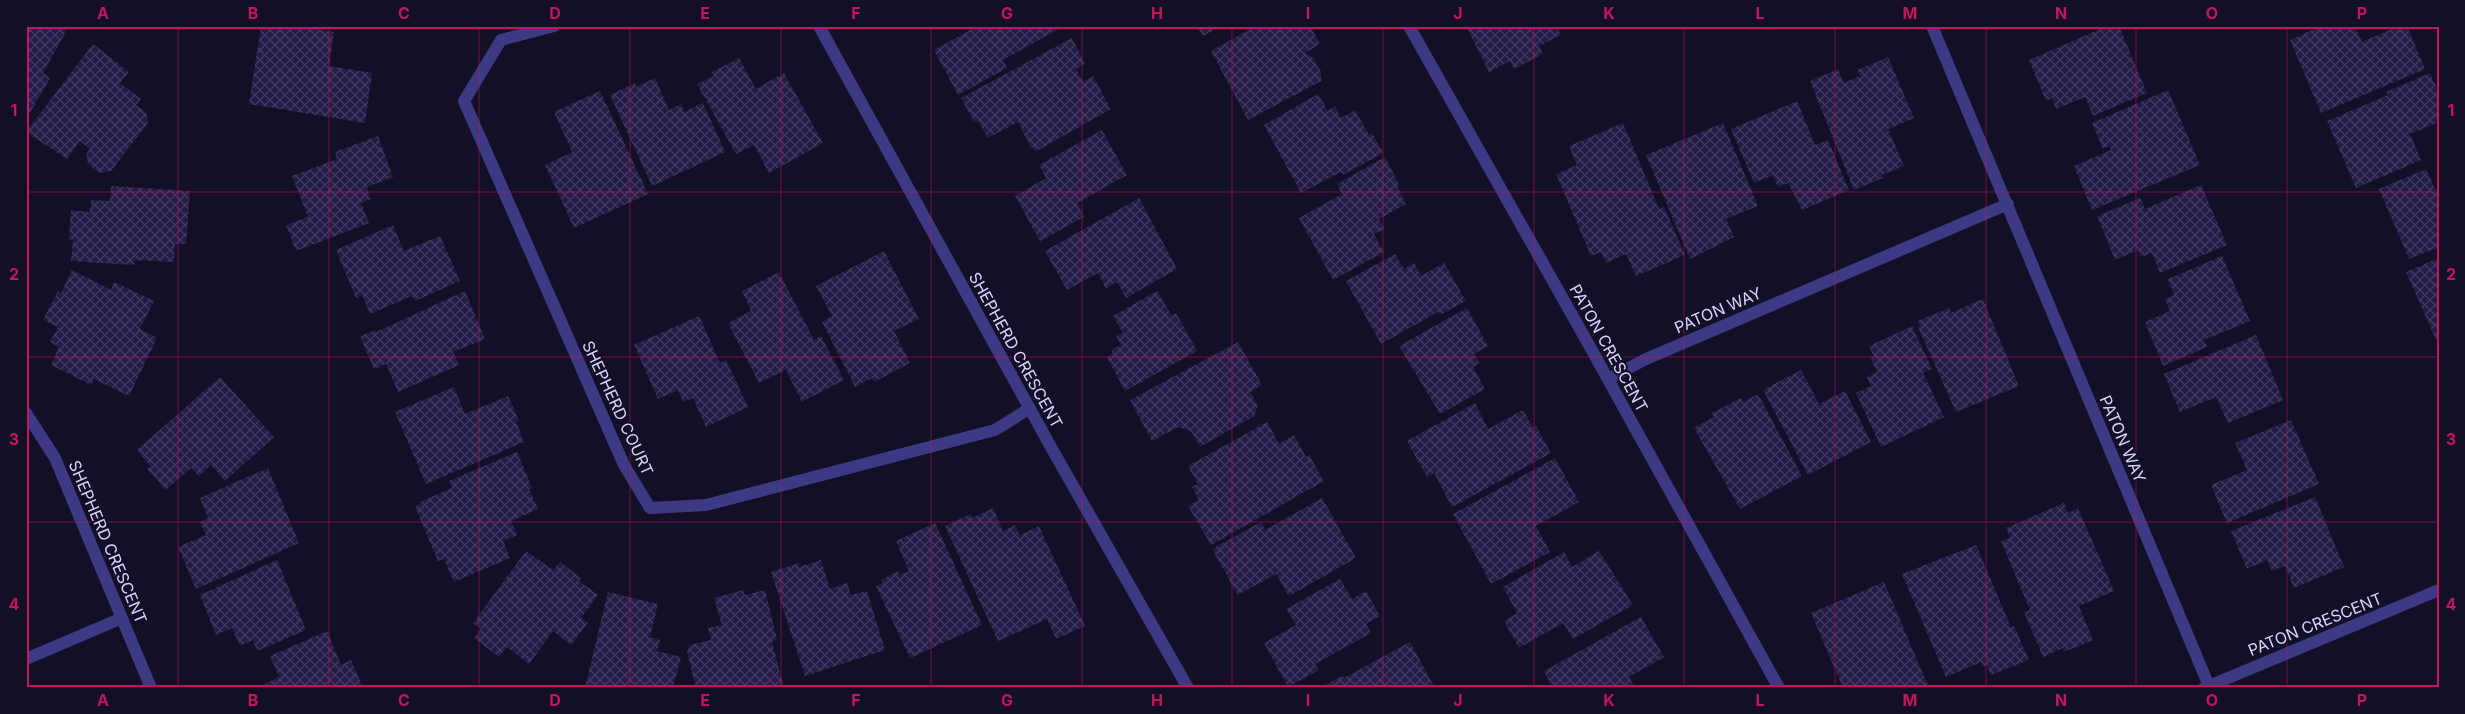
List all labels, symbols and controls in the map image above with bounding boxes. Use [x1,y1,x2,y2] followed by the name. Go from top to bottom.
[97,3,109,23] text: A
[248,3,258,23] text: B
[398,3,410,23] text: C
[549,3,561,23] text: D
[700,3,710,23] text: E
[851,3,861,23] text: F
[1001,3,1013,23] text: G
[1151,3,1163,23] text: H
[1306,3,1310,23] text: I
[1453,3,1463,23] text: J
[1603,3,1615,23] text: K
[1755,3,1765,23] text: L
[1903,3,1917,23] text: M
[2055,3,2067,23] text: N
[2206,3,2218,23] text: O
[2357,3,2367,23] text: P
[11,100,17,120] text: 1
[2448,100,2454,120] text: 1
[9,264,19,284] text: 2
[2446,264,2456,284] text: 2
[965,268,1067,432] street label: SHEPHERD CRESCENT
[1566,281,1652,415] street label: PATON CRESCENT
[1671,283,1765,337] street label: PATON WAY
[578,337,658,479] street label: SHEPHERD COURT
[2096,392,2150,486] street label: PATON WAY
[9,429,19,449] text: 3
[2446,429,2456,449] text: 3
[65,457,151,627] street label: SHEPHERD CRESCENT
[2245,588,2385,660] street label: PATON CRESCENT
[9,594,20,614] text: 4
[2446,594,2457,614] text: 4
[97,690,109,710] text: A
[248,690,258,710] text: B
[398,690,410,710] text: C
[549,690,561,710] text: D
[700,690,710,710] text: E
[851,690,861,710] text: F
[1001,690,1013,710] text: G
[1151,690,1163,710] text: H
[1306,690,1310,710] text: I
[1453,690,1463,710] text: J
[1603,690,1615,710] text: K
[1755,690,1765,710] text: L
[1903,690,1917,710] text: M
[2055,690,2067,710] text: N
[2206,690,2218,710] text: O
[2357,690,2367,710] text: P

